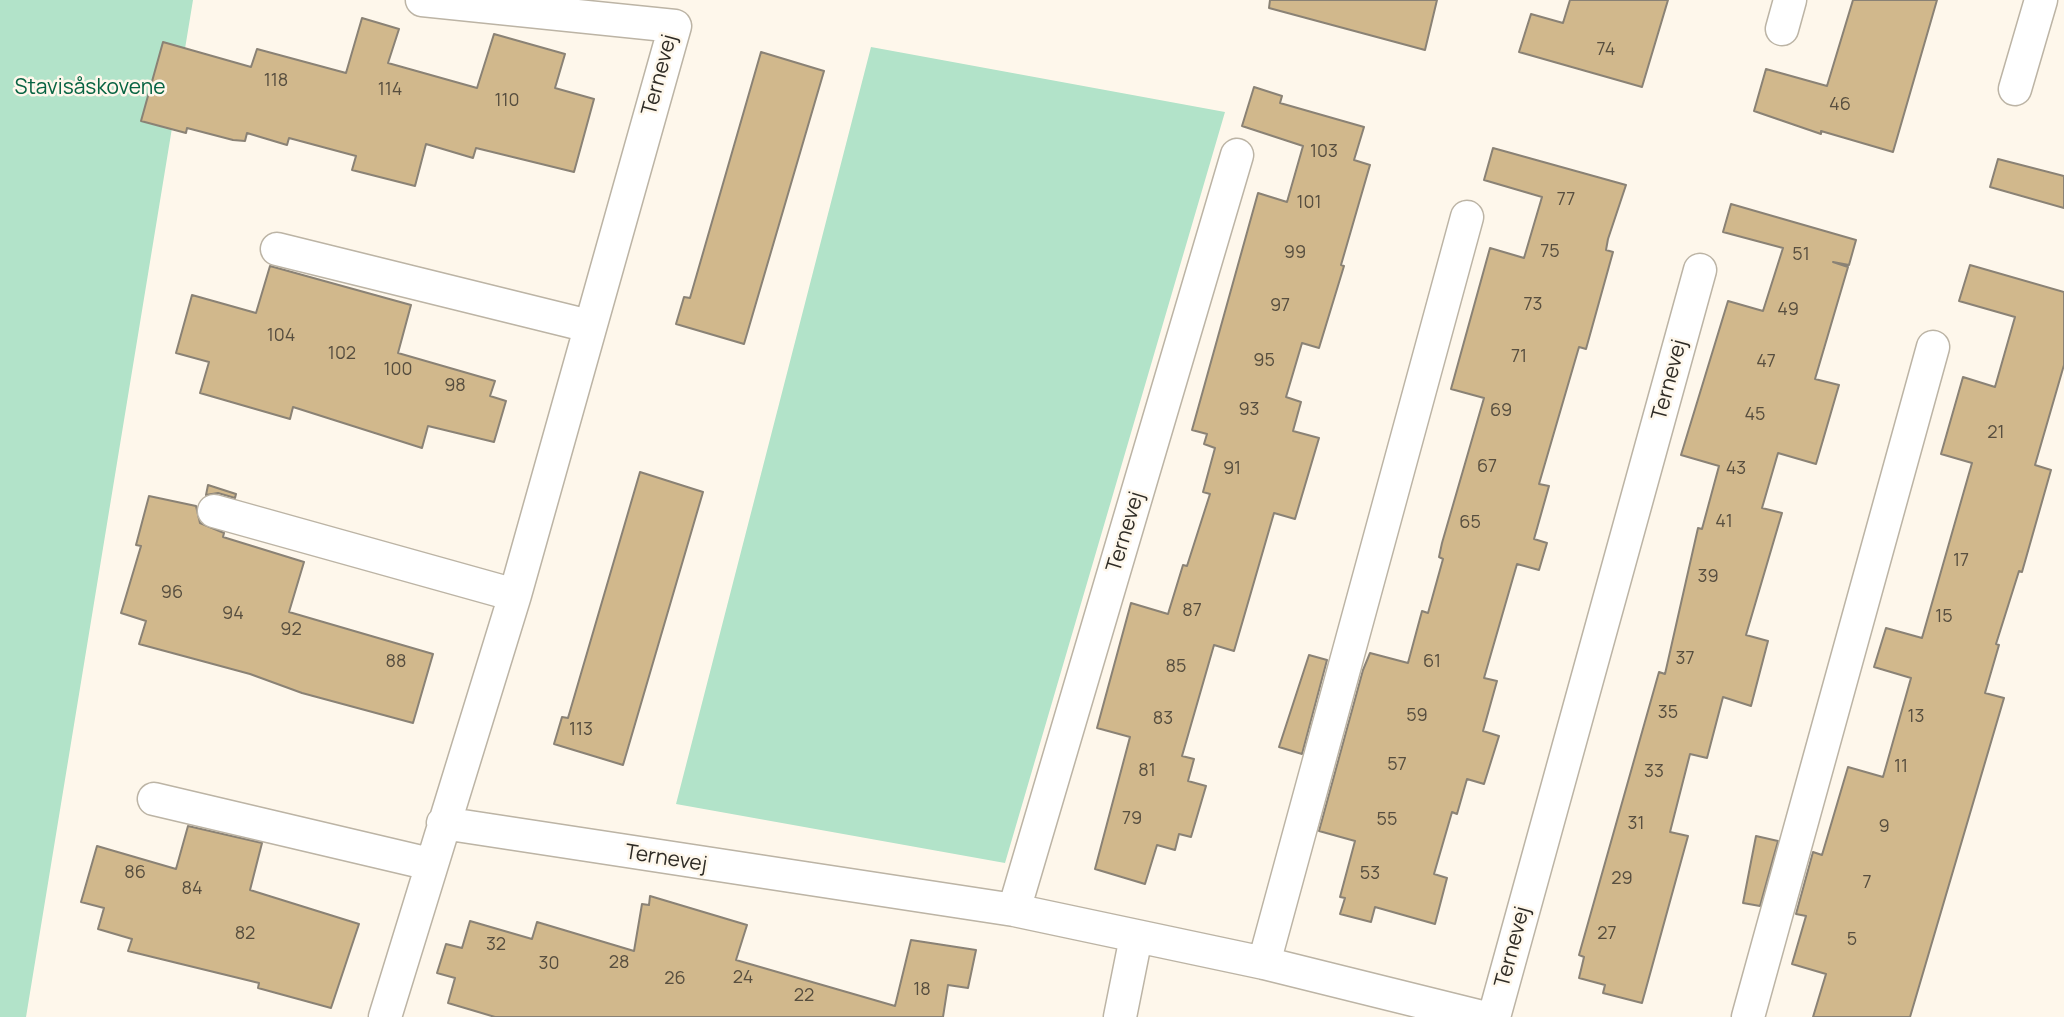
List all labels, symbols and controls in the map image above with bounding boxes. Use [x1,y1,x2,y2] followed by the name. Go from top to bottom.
[637,32,683,118] street label: Ternevej
[1597,39,1615,61] house number: 74
[264,70,288,92] house number: 118
[15,75,165,101] park label: Stavisåskovene
[378,79,402,101] house number: 114
[494,90,520,112] house number: 110
[1829,94,1851,116] house number: 46
[1310,141,1338,163] house number: 103
[1557,189,1575,211] house number: 77
[1296,192,1322,214] house number: 101
[1540,241,1560,263] house number: 75
[1284,242,1306,264] house number: 99
[1792,244,1810,266] house number: 51
[1524,294,1542,316] house number: 73
[1270,295,1290,317] house number: 97
[1777,299,1799,321] house number: 49
[267,325,295,347] house number: 104
[1647,337,1693,423] street label: Ternevej
[328,343,356,365] house number: 102
[1511,346,1527,368] house number: 71
[1253,350,1275,372] house number: 95
[1756,351,1776,373] house number: 47
[384,359,412,381] house number: 100
[444,375,466,397] house number: 98
[1238,399,1260,421] house number: 93
[1490,400,1512,422] house number: 69
[1744,404,1766,426] house number: 45
[1987,422,2005,444] house number: 21
[1477,456,1497,478] house number: 67
[1223,458,1241,480] house number: 91
[1726,458,1746,480] house number: 43
[1102,489,1150,575] street label: Ternevej
[1715,511,1733,533] house number: 41
[1459,512,1481,534] house number: 65
[1953,550,1969,572] house number: 17
[1697,566,1719,588] house number: 39
[161,582,183,604] house number: 96
[1182,600,1202,622] house number: 87
[222,603,244,625] house number: 94
[1935,606,1953,628] house number: 15
[280,619,302,641] house number: 92
[1676,648,1694,670] house number: 37
[386,651,406,673] house number: 88
[1423,651,1441,673] house number: 61
[1166,656,1186,678] house number: 85
[1658,702,1678,724] house number: 35
[1406,705,1428,727] house number: 59
[1908,706,1924,728] house number: 13
[1153,708,1173,730] house number: 83
[569,719,593,741] house number: 113
[1387,754,1407,776] house number: 57
[1894,756,1908,778] house number: 11
[1138,760,1156,782] house number: 81
[1644,761,1664,783] house number: 33
[1122,808,1142,830] house number: 79
[1377,809,1397,831] house number: 55
[1628,813,1644,835] house number: 31
[1878,816,1890,838] house number: 9
[623,840,709,878] street label: Ternevej
[124,862,146,884] house number: 86
[1360,863,1380,885] house number: 53
[1611,868,1633,890] house number: 29
[1862,872,1872,894] house number: 7
[181,878,203,900] house number: 84
[1490,904,1536,990] street label: Ternevej
[235,923,255,945] house number: 82
[1597,923,1617,945] house number: 27
[1847,929,1857,951] house number: 5
[486,934,506,956] house number: 32
[609,952,629,974] house number: 28
[539,953,559,975] house number: 30
[733,967,753,989] house number: 24
[664,968,686,990] house number: 26
[913,979,931,1001] house number: 18
[794,985,814,1007] house number: 22

